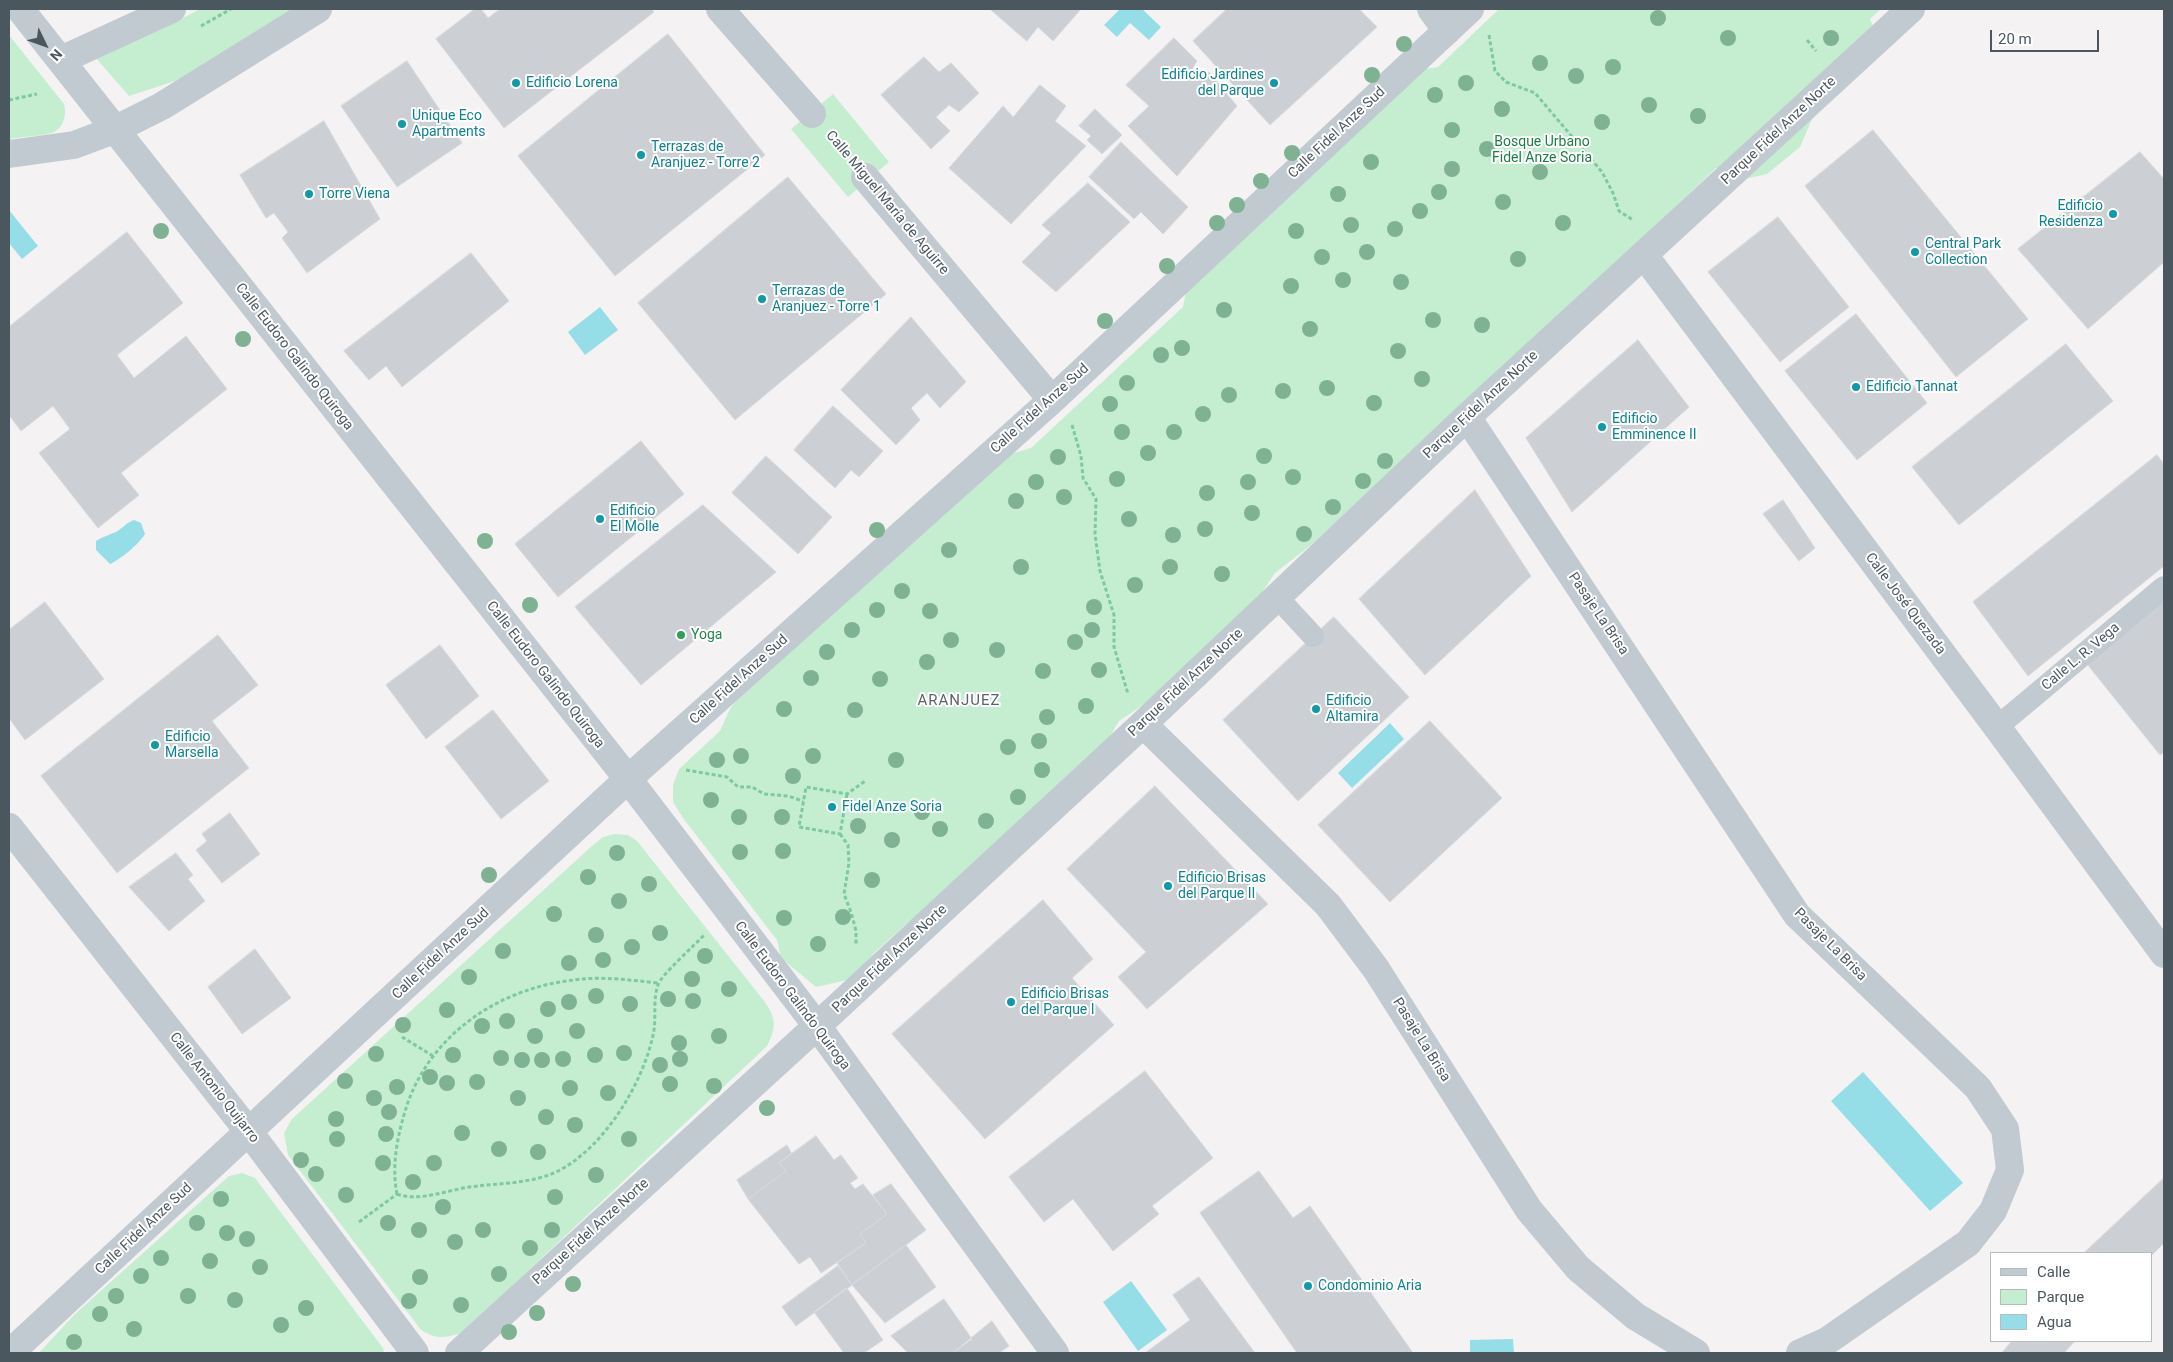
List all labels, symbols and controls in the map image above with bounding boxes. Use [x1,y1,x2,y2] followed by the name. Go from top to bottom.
[20,20,70,70] north arrow
[1993,20,2102,52] scale bar
[1998,30,2032,48] text: 20 m
[47,46,65,64] text: N
[1161,67,1264,100] place label: Edificio Jardines del Parque
[1718,74,1840,188] street label: Parque Fidel Anze Norte
[526,75,618,91] place label: Edificio Lorena
[510,77,522,89] marker: Edificio Lorena
[1268,77,1280,89] marker: Edificio Jardines del Parque
[1285,84,1389,182] street label: Calle Fidel Anze Sud
[412,108,486,140] place label: Unique Eco Apartments
[396,118,408,130] marker: Unique Eco Apartments
[822,128,952,278] street label: Calle Miguel María de Aguirre
[1492,134,1592,166] park label: Bosque Urbano Fidel Anze Soria
[651,139,760,172] place label: Terrazas de Aranjuez - Torre 2
[635,149,647,161] marker: Terrazas de Aranjuez - Torre 2
[319,186,390,202] place label: Torre Viena
[303,188,315,200] marker: Torre Viena
[2039,198,2103,230] place label: Edificio Residenza
[2107,208,2119,220] marker: Edificio Residenza
[1925,236,2001,268] place label: Central Park Collection
[1909,246,1921,258] marker: Central Park Collection
[231,280,357,434] street label: Calle Eudoro Galindo Quiroga
[772,283,881,316] place label: Terrazas de Aranjuez - Torre 1
[756,293,768,305] marker: Terrazas de Aranjuez - Torre 1
[1420,348,1542,462] street label: Parque Fidel Anze Norte
[987,361,1093,457] street label: Calle Fidel Anze Sud
[1866,379,1958,395] place label: Edificio Tannat
[1850,381,1862,393] marker: Edificio Tannat
[1612,411,1697,444] place label: Edificio Emminence II
[1596,421,1608,433] marker: Edificio Emminence II
[610,503,659,536] place label: Edificio El Molle
[594,513,606,525] marker: Edificio El Molle
[1861,550,1949,658] street label: Calle José Quezada
[1564,570,1632,658] street label: Pasaje La Brisa
[482,598,608,752] street label: Calle Eudoro Galindo Quiroga
[2039,620,2123,694] street label: Calle L. R. Vega
[1125,626,1247,740] street label: Parque Fidel Anze Norte
[691,627,722,643] place label: Yoga
[675,629,687,641] marker: Yoga
[686,632,792,728] street label: Calle Fidel Anze Sud
[916,692,1002,710] district label: ARANJUEZ
[1326,693,1378,726] place label: Edificio Altamira
[1310,703,1322,715] marker: Edificio Altamira
[165,729,219,762] place label: Edificio Marsella
[149,739,161,751] marker: Edificio Marsella
[842,799,942,815] place label: Fidel Anze Soria
[826,801,838,813] marker: Fidel Anze Soria
[1178,870,1266,902] place label: Edificio Brisas del Parque II
[1162,880,1174,892] marker: Edificio Brisas del Parque II
[829,902,951,1016] street label: Parque Fidel Anze Norte
[389,905,493,1003] street label: Calle Fidel Anze Sud
[1790,905,1870,985] street label: Pasaje La Brisa
[731,918,853,1074] street label: Calle Eudoro Galindo Quiroga
[1021,986,1109,1019] place label: Edificio Brisas del Parque I
[1388,995,1454,1085] street label: Pasaje La Brisa
[1005,996,1017,1008] marker: Edificio Brisas del Parque I
[166,1029,262,1147] street label: Calle Antonio Quijarro
[529,1175,653,1289] street label: Parque Fidel Anze Norte
[92,1180,196,1278] street label: Calle Fidel Anze Sud
[1990,1252,2153,1342] legend
[2037,1263,2070,1281] text: Calle
[1318,1278,1422,1294] place label: Condominio Aria
[1302,1280,1314,1292] marker: Condominio Aria
[2037,1288,2084,1306] text: Parque
[2037,1313,2072,1331] text: Agua

